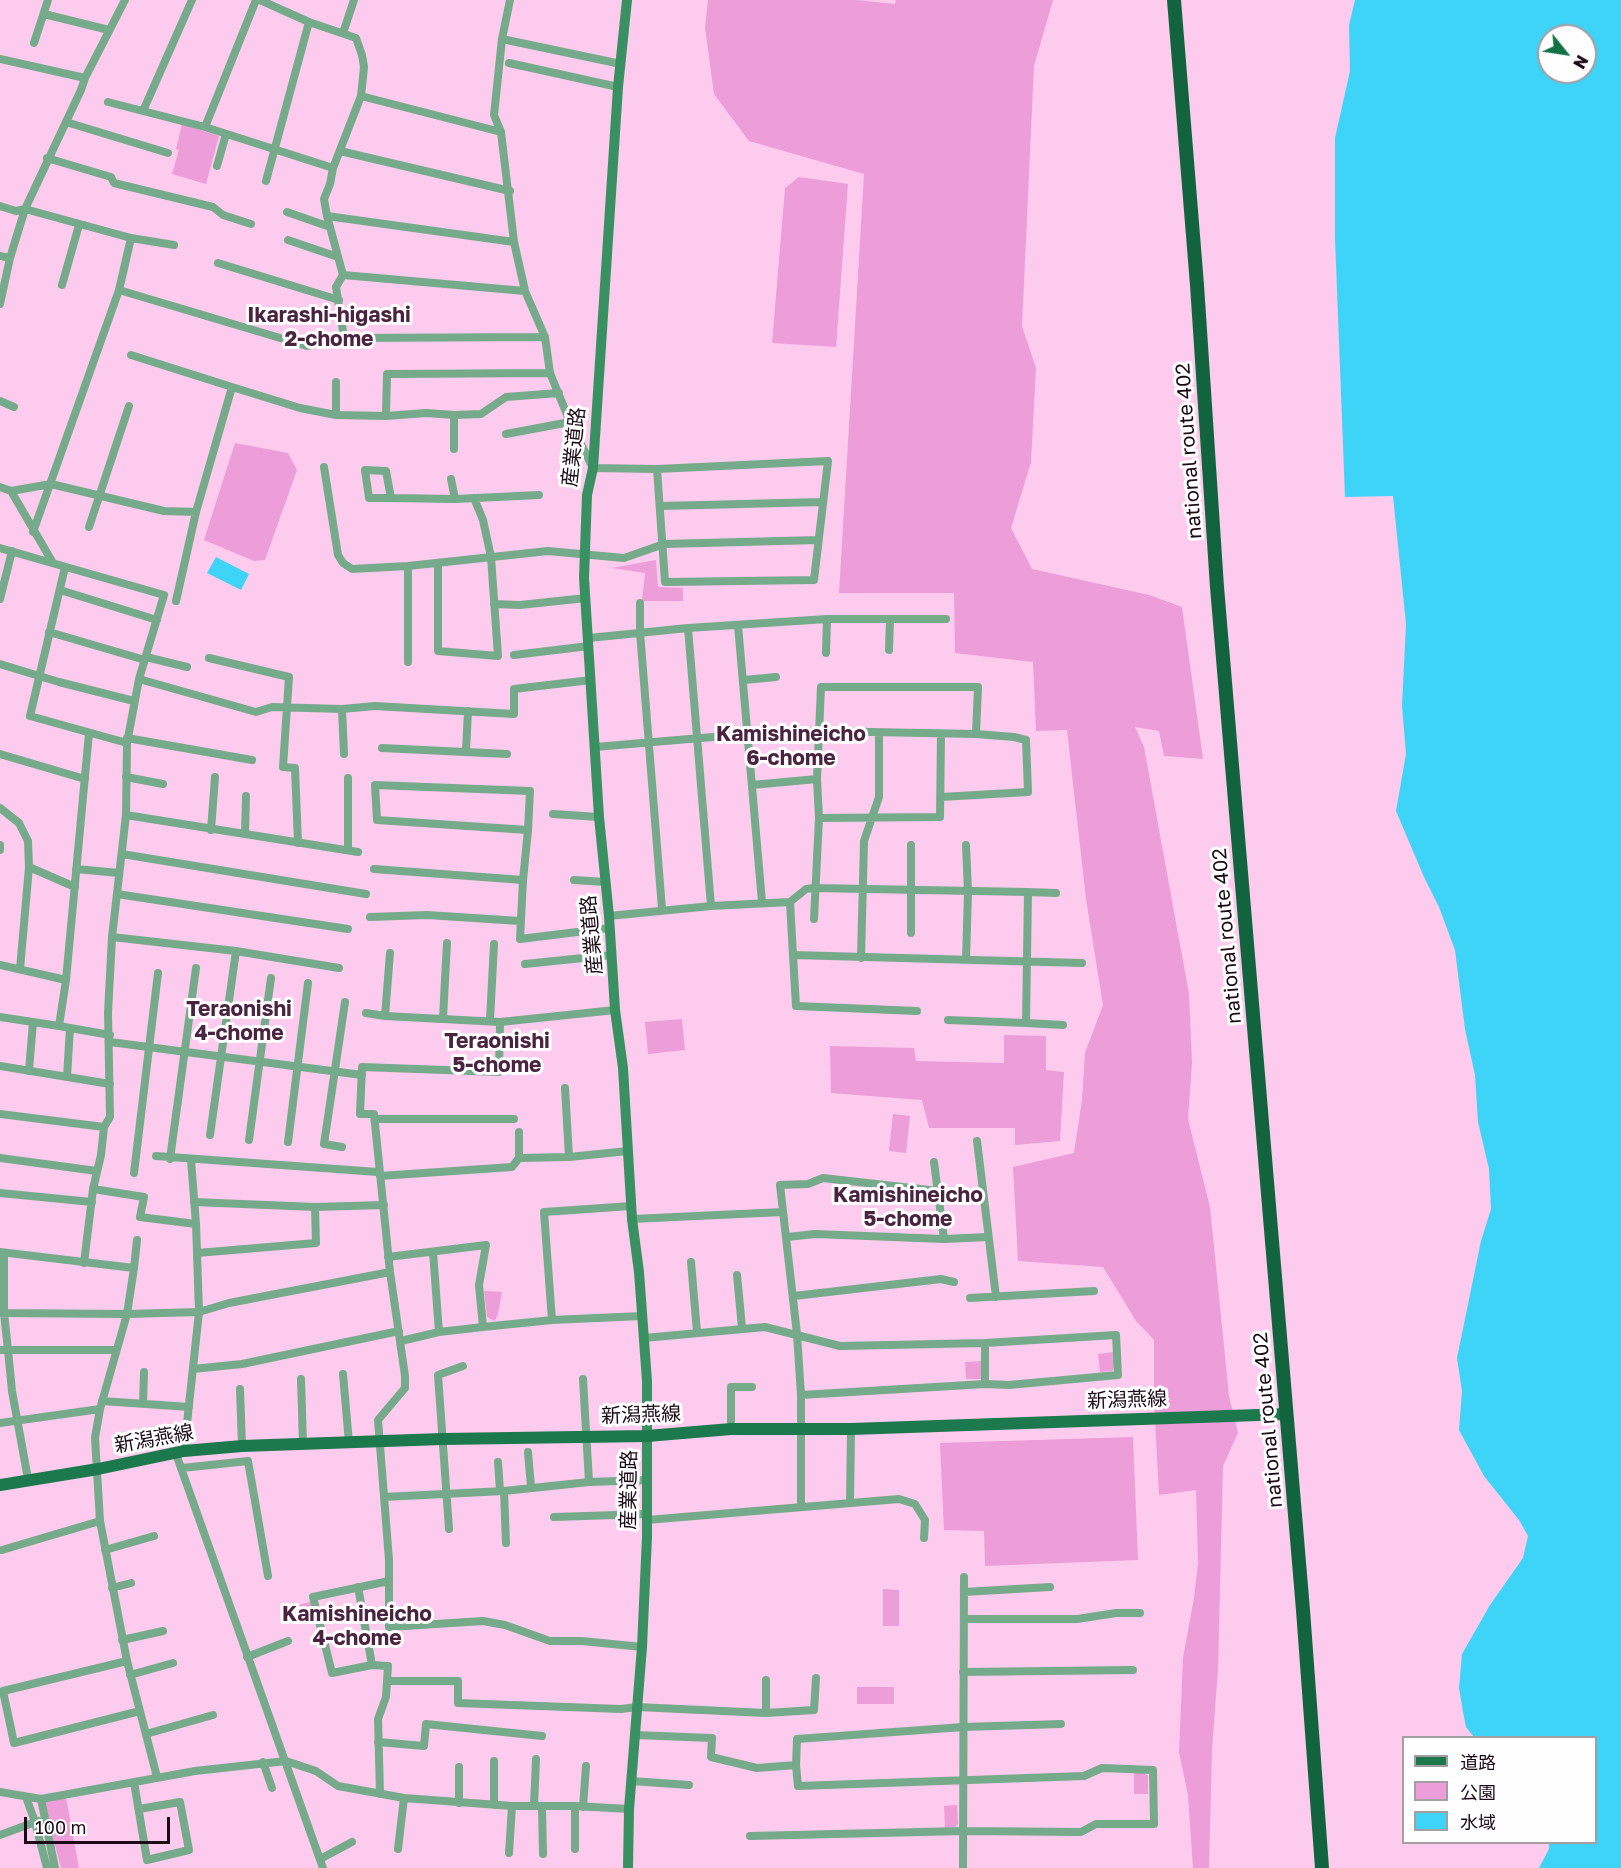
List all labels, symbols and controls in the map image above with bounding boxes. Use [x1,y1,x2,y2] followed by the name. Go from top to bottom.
[1537,24,1597,84] north arrow
[1569,52,1593,72] text: N
[247,302,411,352] district label: Ikarashi-higashi 2-chome
[1171,362,1207,540] street label: national route 402
[558,406,590,488] street label: 産業道路
[716,721,866,771] district label: Kamishineicho 6-chome
[1207,847,1247,1025] street label: national route 402
[577,894,607,976] street label: 産業道路
[186,996,292,1046] district label: Teraonishi 4-chome
[444,1028,550,1078] district label: Teraonishi 5-chome
[833,1182,983,1232] district label: Kamishineicho 5-chome
[1248,1331,1288,1509] street label: national route 402
[1087,1387,1167,1413] street label: 新潟燕線
[601,1402,681,1428] street label: 新潟燕線
[113,1420,195,1458] street label: 新潟燕線
[616,1450,642,1530] street label: 産業道路
[282,1601,432,1651] district label: Kamishineicho 4-chome
[1402,1736,1597,1844] legend
[1460,1751,1496,1773] text: 道路
[1460,1781,1496,1803] text: 公園
[27,1805,172,1843] scale bar
[1460,1811,1496,1833] text: 水域
[35,1816,86,1838] text: 100 m

